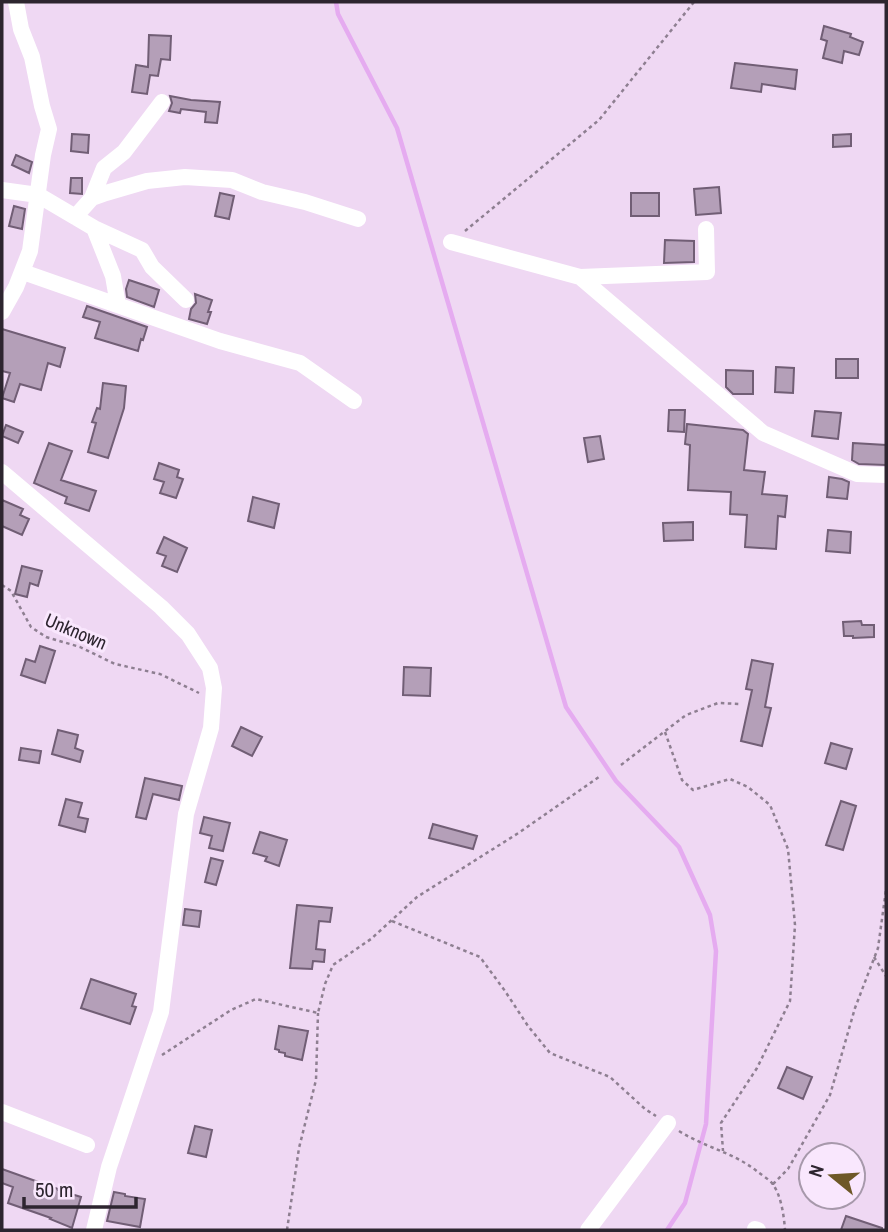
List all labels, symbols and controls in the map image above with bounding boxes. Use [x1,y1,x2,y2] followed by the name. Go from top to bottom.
[41,606,111,656] street label: Unknown
[797,1141,867,1211] north arrow
[802,1161,830,1180] text: N
[24,1166,136,1210] scale bar
[35,1175,73,1204] text: 50 m

